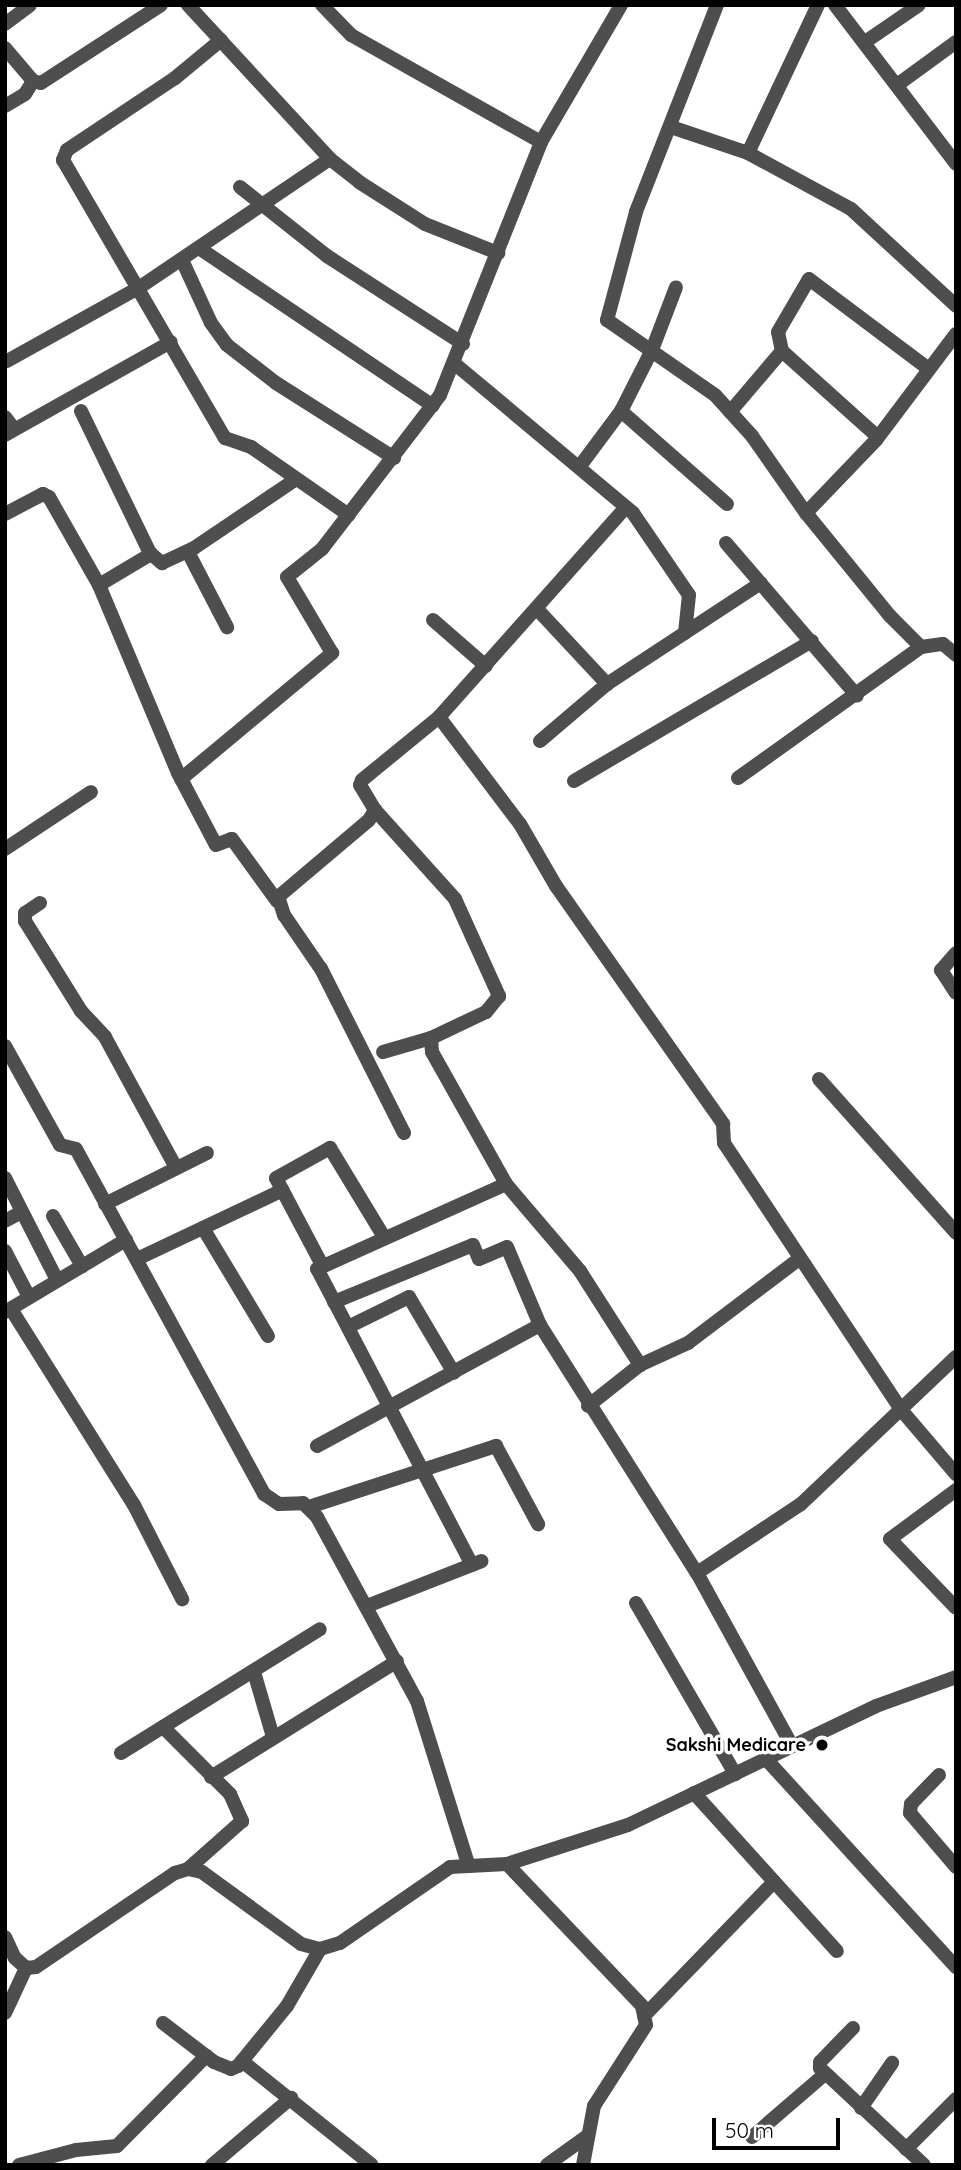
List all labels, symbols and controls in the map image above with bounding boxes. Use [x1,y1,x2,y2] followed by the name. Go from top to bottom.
[666,1734,806,1756] place label: Sakshi Medicare
[812,1735,832,1755] marker: Sakshi Medicare
[716,2104,844,2148] scale bar
[725,2117,774,2143] text: 50 m

